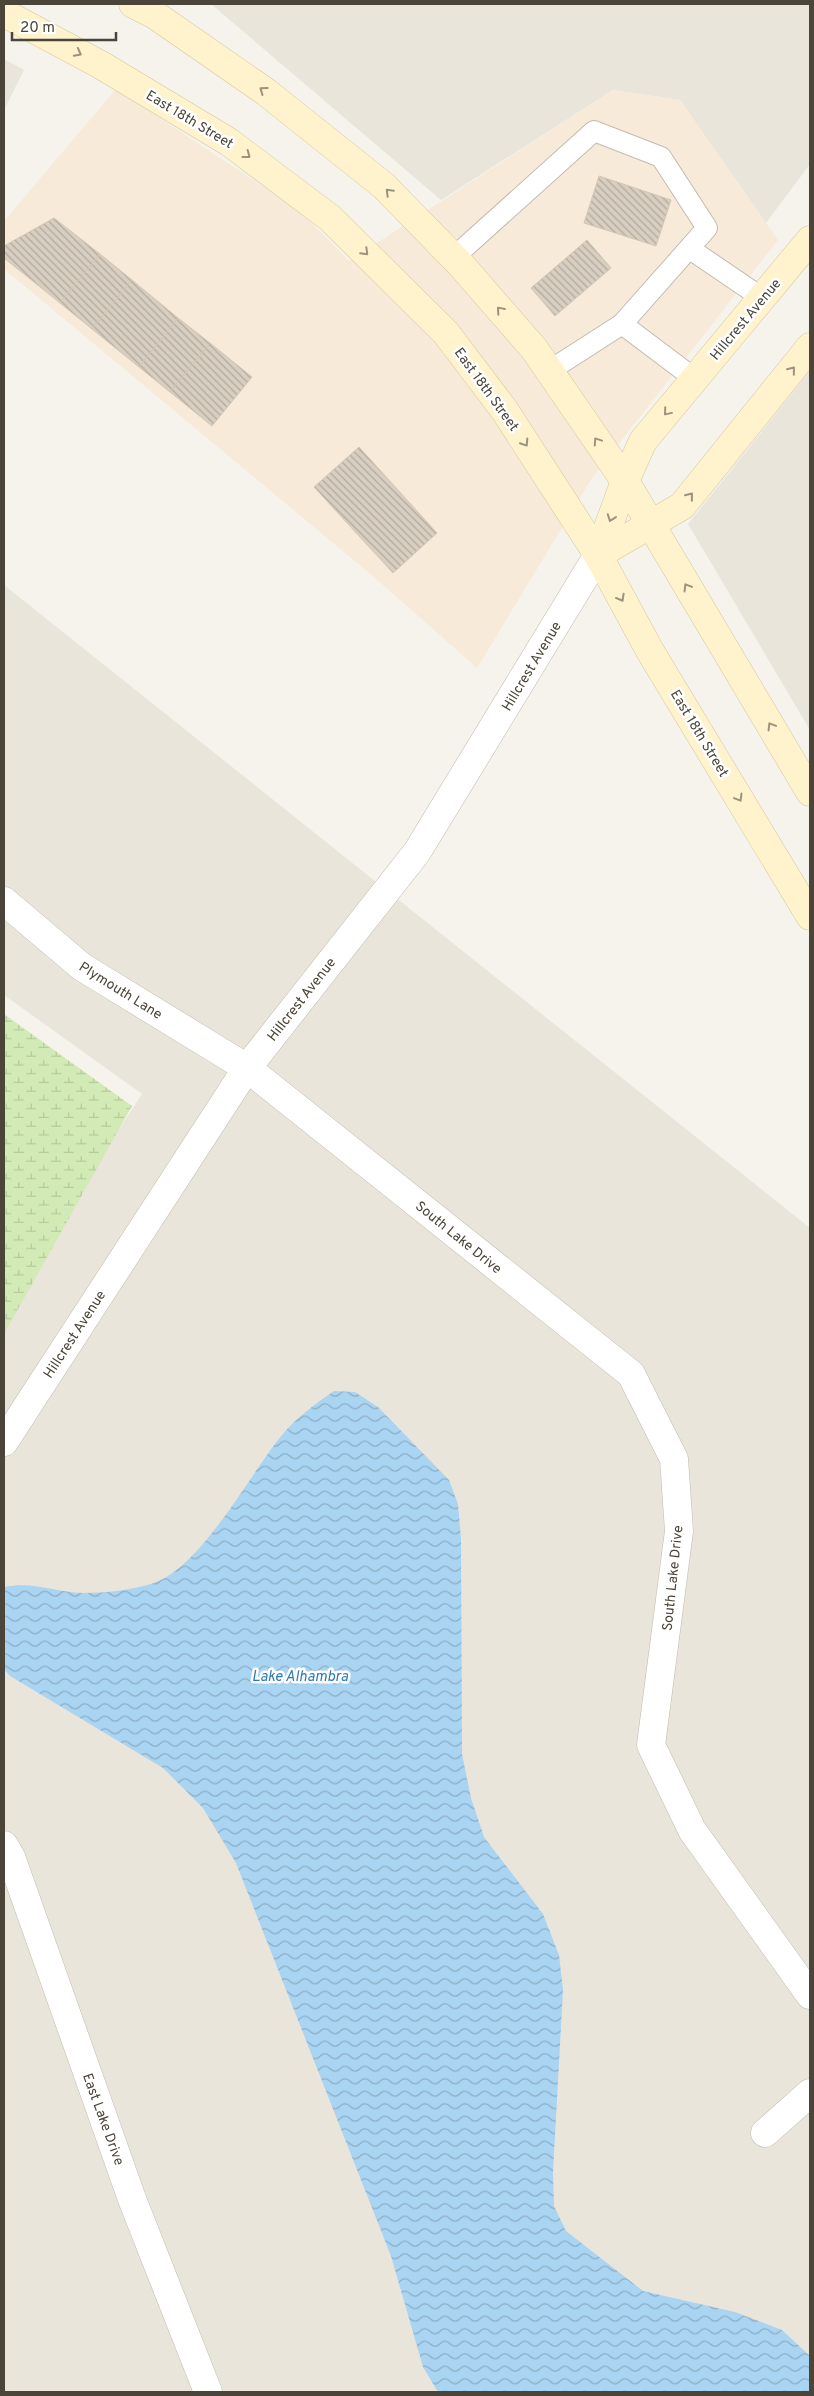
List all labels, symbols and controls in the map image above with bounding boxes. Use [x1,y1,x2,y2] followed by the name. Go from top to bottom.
[12,10,116,42] scale bar
[20,19,55,38] text: 20 m
[72,47,81,57] one-way arrow
[259,87,268,96] one-way arrow
[142,88,236,153] street label: East 18th Street
[241,149,250,157] one-way arrow
[386,189,395,198] one-way arrow
[359,247,368,256] one-way arrow
[707,276,785,364] street label: Hillcrest Avenue
[497,307,506,316] one-way arrow
[450,345,522,435] street label: East 18th Street
[786,367,794,376] one-way arrow
[665,406,673,415] one-way arrow
[519,437,528,447] one-way arrow
[594,437,603,446] one-way arrow
[684,493,693,502] one-way arrow
[607,513,617,522] one-way arrow
[684,583,694,592] one-way arrow
[615,592,625,601] one-way arrow
[499,619,566,715] street label: Hillcrest Avenue
[666,687,731,781] street label: East 18th Street
[767,723,777,732] one-way arrow
[733,793,743,802] one-way arrow
[264,955,340,1045] street label: Hillcrest Avenue
[75,959,165,1024] street label: Plymouth Lane
[411,1198,505,1278] street label: South Lake Drive
[40,1288,110,1382] street label: Hillcrest Avenue
[659,1524,687,1632] street label: South Lake Drive
[252,1668,348,1687] water label: Lake Alhambra
[78,2071,127,2168] street label: East Lake Drive

